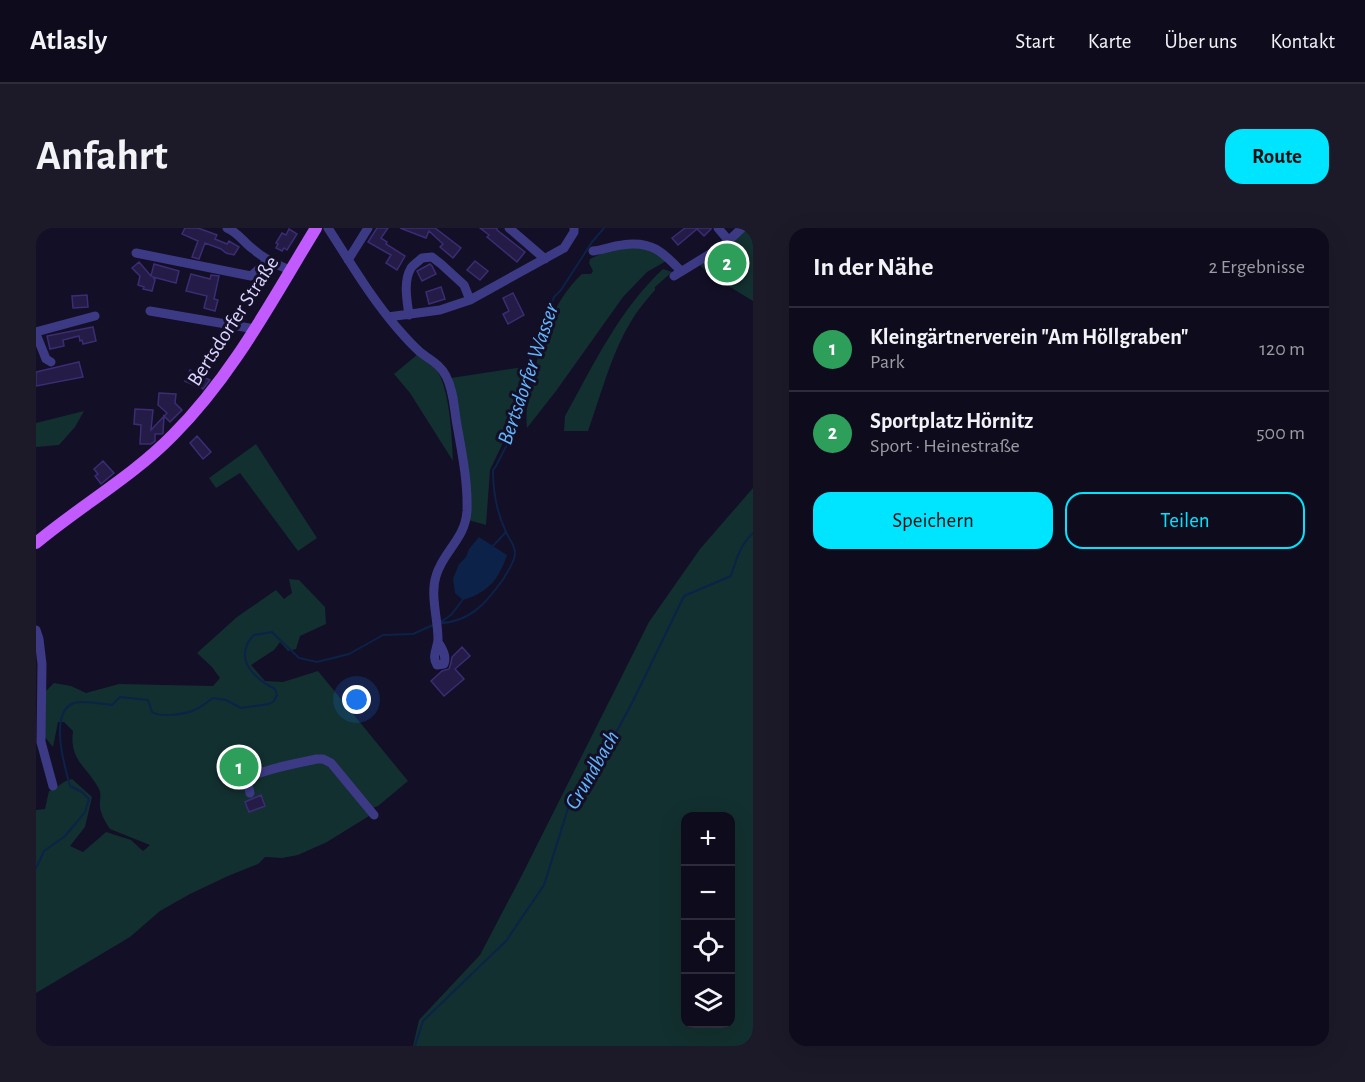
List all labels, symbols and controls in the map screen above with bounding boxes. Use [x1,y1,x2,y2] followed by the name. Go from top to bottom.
[30,27,107,55] text: Atlasly
[1015,31,1055,52] text: Start
[1088,31,1131,52] text: Karte
[1164,31,1237,52] text: Über uns
[1270,31,1335,52] text: Kontakt
[1225,129,1329,184] button: Route
[36,135,168,177] text: Anfahrt
[708,240,746,285] pin: 2
[183,252,283,390] street label: Bertsdorfer Straße
[813,254,933,280] text: In der Nähe
[1208,257,1305,277] text: 2 Ergebnisse
[494,300,563,447] water label: Bertsdorfer Wasser
[870,326,1189,348] text: Kleingärtnerverein "Am Höllgraben"
[829,339,836,359] text: 1
[1259,339,1305,359] text: 120 m
[870,352,905,372] text: Park
[870,410,1033,432] text: Sportplatz Hörnitz
[828,423,837,443] text: 2
[1256,423,1305,443] text: 500 m
[870,436,1020,456] text: Sport · Heinestraße
[813,492,1053,549] button: Speichern
[1065,492,1305,549] button: Teilen
[342,685,371,714] your location
[561,727,623,813] water label: Grundbach
[220,744,258,790] pin: 1
[681,812,735,1028] map controls
[681,812,735,866] button: +
[681,866,735,920] button: −
[681,920,735,974] button: locate
[681,974,735,1028] button: layers

